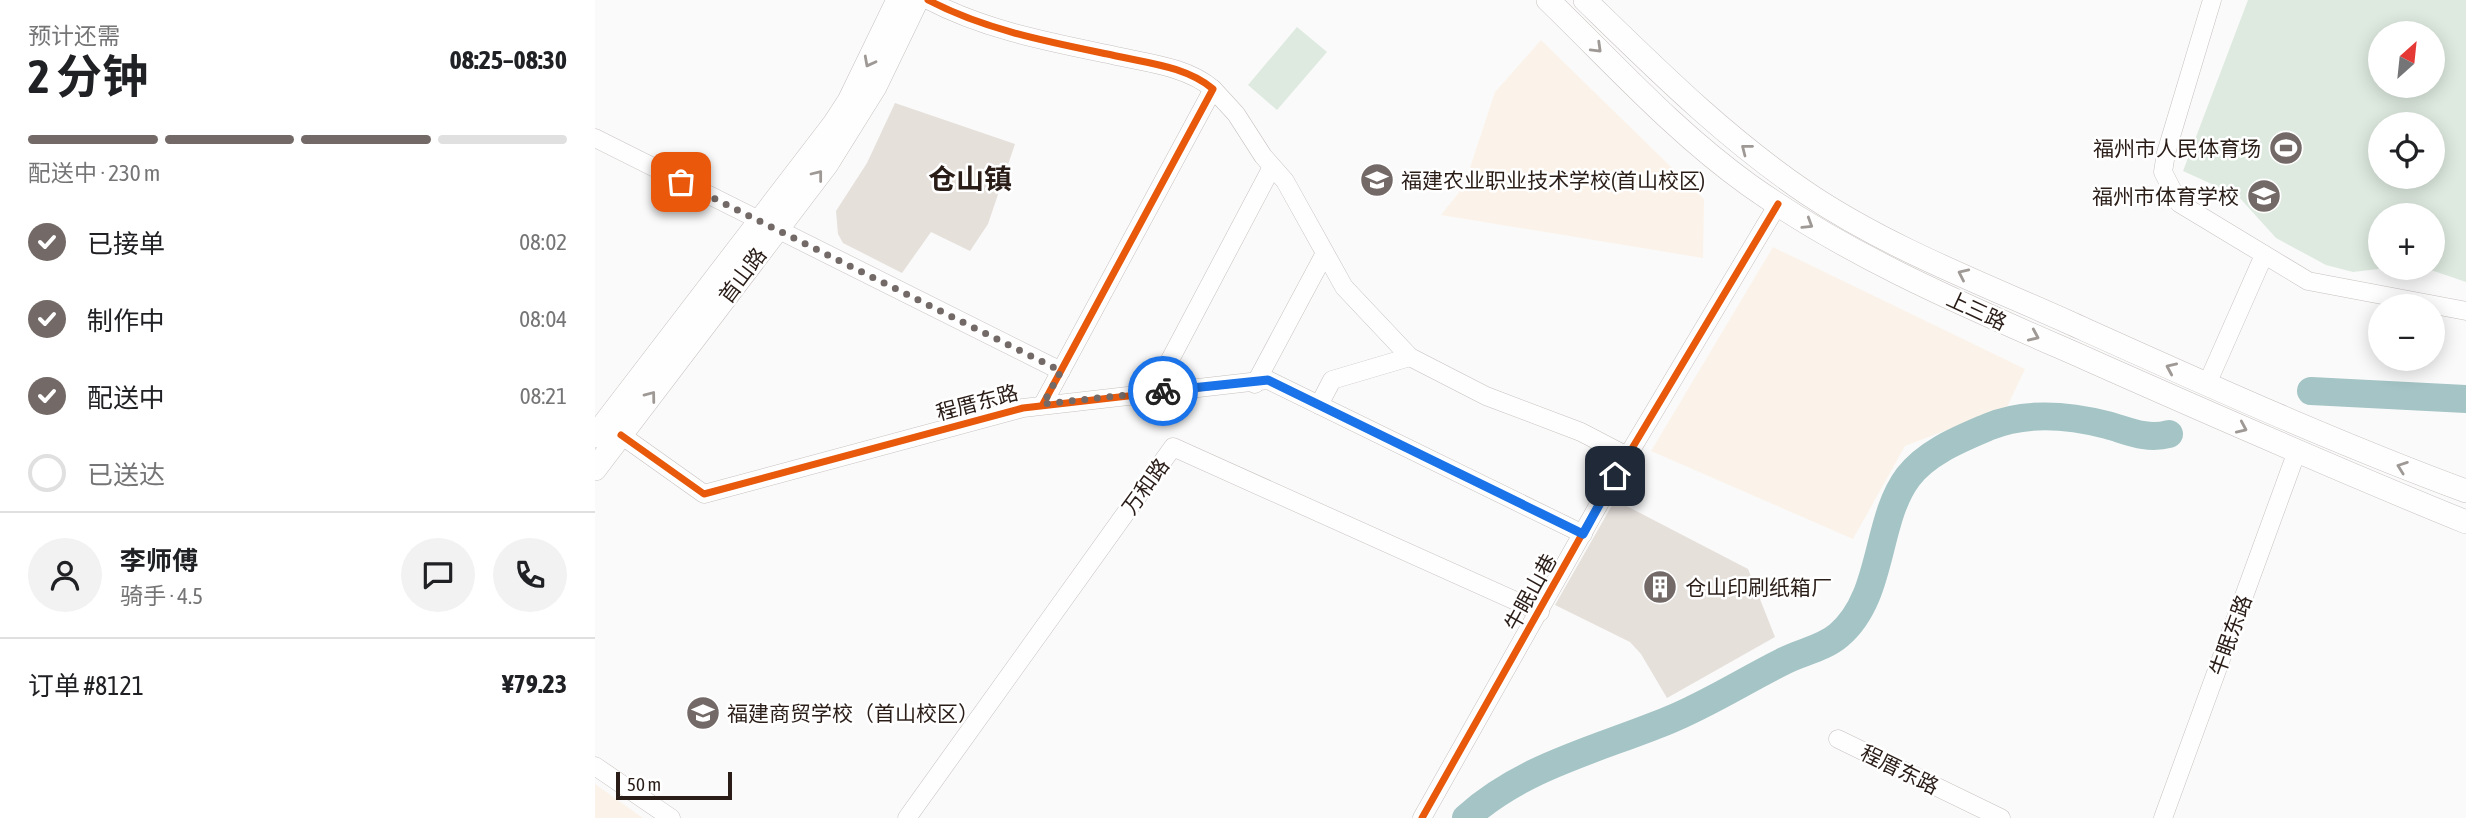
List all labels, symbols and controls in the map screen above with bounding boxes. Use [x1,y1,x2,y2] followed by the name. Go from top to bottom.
[2368,21,2445,98] north arrow
[2368,21,2445,371] map controls
[28,23,120,49] text: 预计还需
[1588,39,1601,52] one-way arrow
[450,45,567,75] text: 08:25–08:30
[28,50,148,103] text: 2 分钟
[863,54,877,67] one-way arrow
[2368,112,2445,189] button: locate
[2267,129,2305,167] sports icon: 福州市人民体育场
[2093,136,2261,160] place label: 福州市人民体育场
[1741,144,1753,157] one-way arrow
[651,152,711,212] pin
[28,160,160,186] text: 配送中 · 230 m
[1358,161,1396,199] school or university icon: 福建农业职业技术学校(首山校区)
[662,163,700,201] icon: bag
[928,163,1012,195] district label: 仓山镇
[1401,168,1705,192] place label: 福建农业职业技术学校(首山校区)
[810,171,823,183] one-way arrow
[2245,177,2283,215] school or university icon: 福州市体育学校
[2092,184,2239,208] place label: 福州市体育学校
[2368,203,2445,280] button: +
[1801,216,1814,229] one-way arrow
[28,223,66,261] icon: check
[87,229,165,259] text: 已接单
[519,229,567,255] text: 08:02
[713,243,771,307] street label: 首山路
[1958,268,1970,282] one-way arrow
[1943,286,2011,334] street label: 上三路
[2368,294,2445,371] button: −
[28,300,66,338] icon: check
[87,306,165,336] text: 制作中
[519,306,567,332] text: 08:04
[2027,328,2039,342] one-way arrow
[1128,356,1198,426] courier
[2165,362,2178,376] one-way arrow
[1144,372,1182,410] icon: bike
[28,377,66,415] icon: check
[933,380,1021,424] street label: 程厝东路
[87,383,165,413] text: 配送中
[520,383,567,409] text: 08:21
[643,391,656,403] one-way arrow
[2236,419,2248,433] one-way arrow
[1585,446,1645,506] pin
[1117,453,1173,519] street label: 万和路
[1596,457,1634,495] icon: home
[87,460,165,490] text: 已送达
[2396,462,2408,476] one-way arrow
[28,538,102,612] button: person
[401,538,475,612] button: chat
[493,538,567,612] button: phone
[120,546,198,576] text: 李师傅
[1499,549,1561,635] street label: 牛眠山巷
[1641,568,1679,606] building icon: 仓山印刷纸箱厂
[1685,575,1832,599] place label: 仓山印刷纸箱厂
[120,583,203,609] text: 骑手 · 4.5
[2204,591,2256,679] street label: 牛眠东路
[502,669,567,699] text: ¥79.23
[28,671,144,701] text: 订单 #8121
[684,694,722,732] school or university icon: 福建商贸学校（首山校区）
[727,701,979,725] place label: 福建商贸学校（首山校区）
[1857,740,1943,798] street label: 程厝东路
[616,769,731,801] scale bar
[627,773,661,795] text: 50 m

